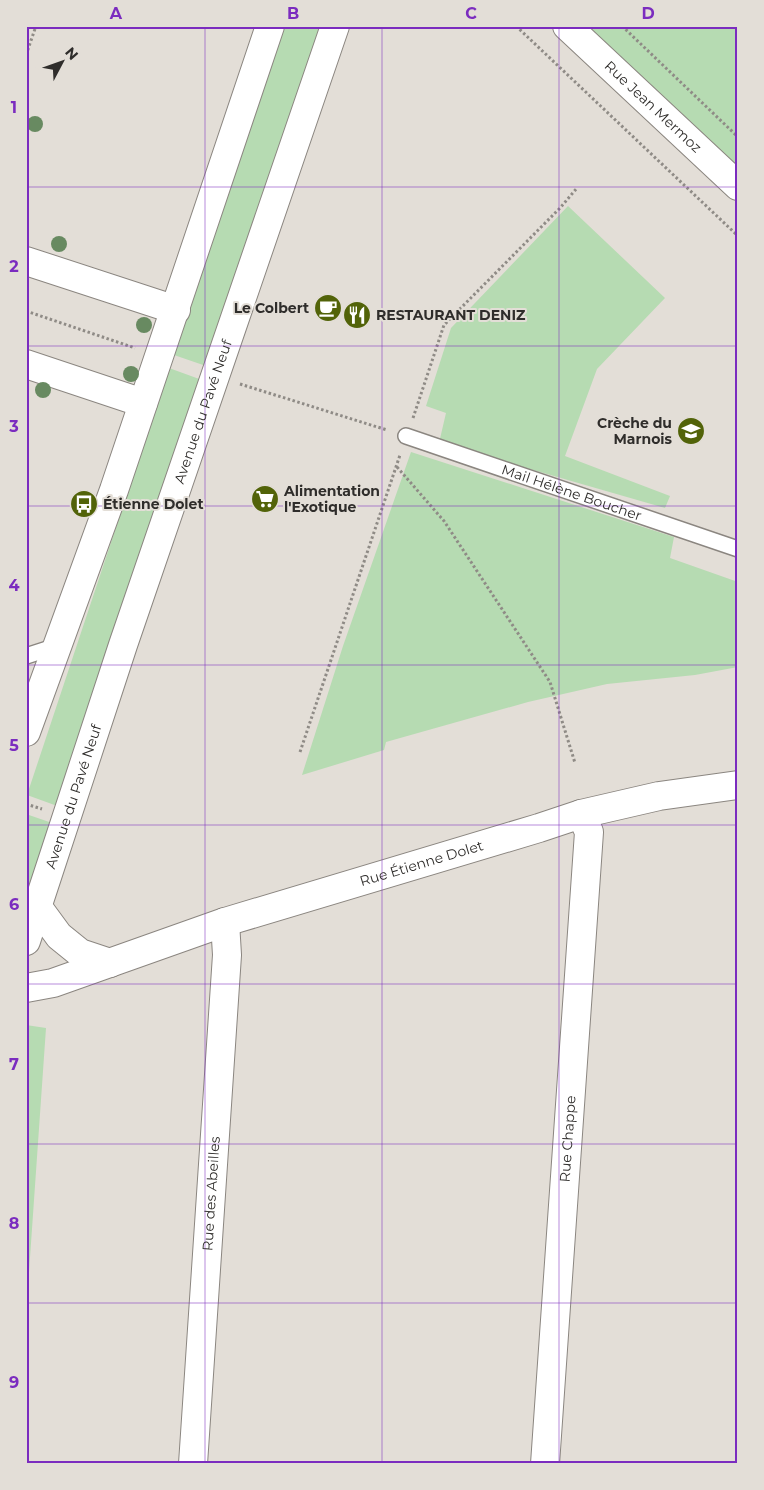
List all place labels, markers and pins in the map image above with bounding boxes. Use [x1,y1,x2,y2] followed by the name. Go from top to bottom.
[313,293,343,323] cafe icon: Le Colbert
[234,299,309,317] place label: Le Colbert
[342,300,372,330] restaurant icon: RESTAURANT DENIZ
[376,306,526,324] place label: RESTAURANT DENIZ
[597,414,673,448] place label: Crèche du Marnois
[676,416,706,446] school or university icon: Crèche du Marnois
[283,482,380,516] place label: Alimentation l'Exotique
[250,484,280,514] supermarket icon: Alimentation l'Exotique
[69,489,99,519] bus stop icon: Étienne Dolet
[103,495,204,513] place label: Étienne Dolet

